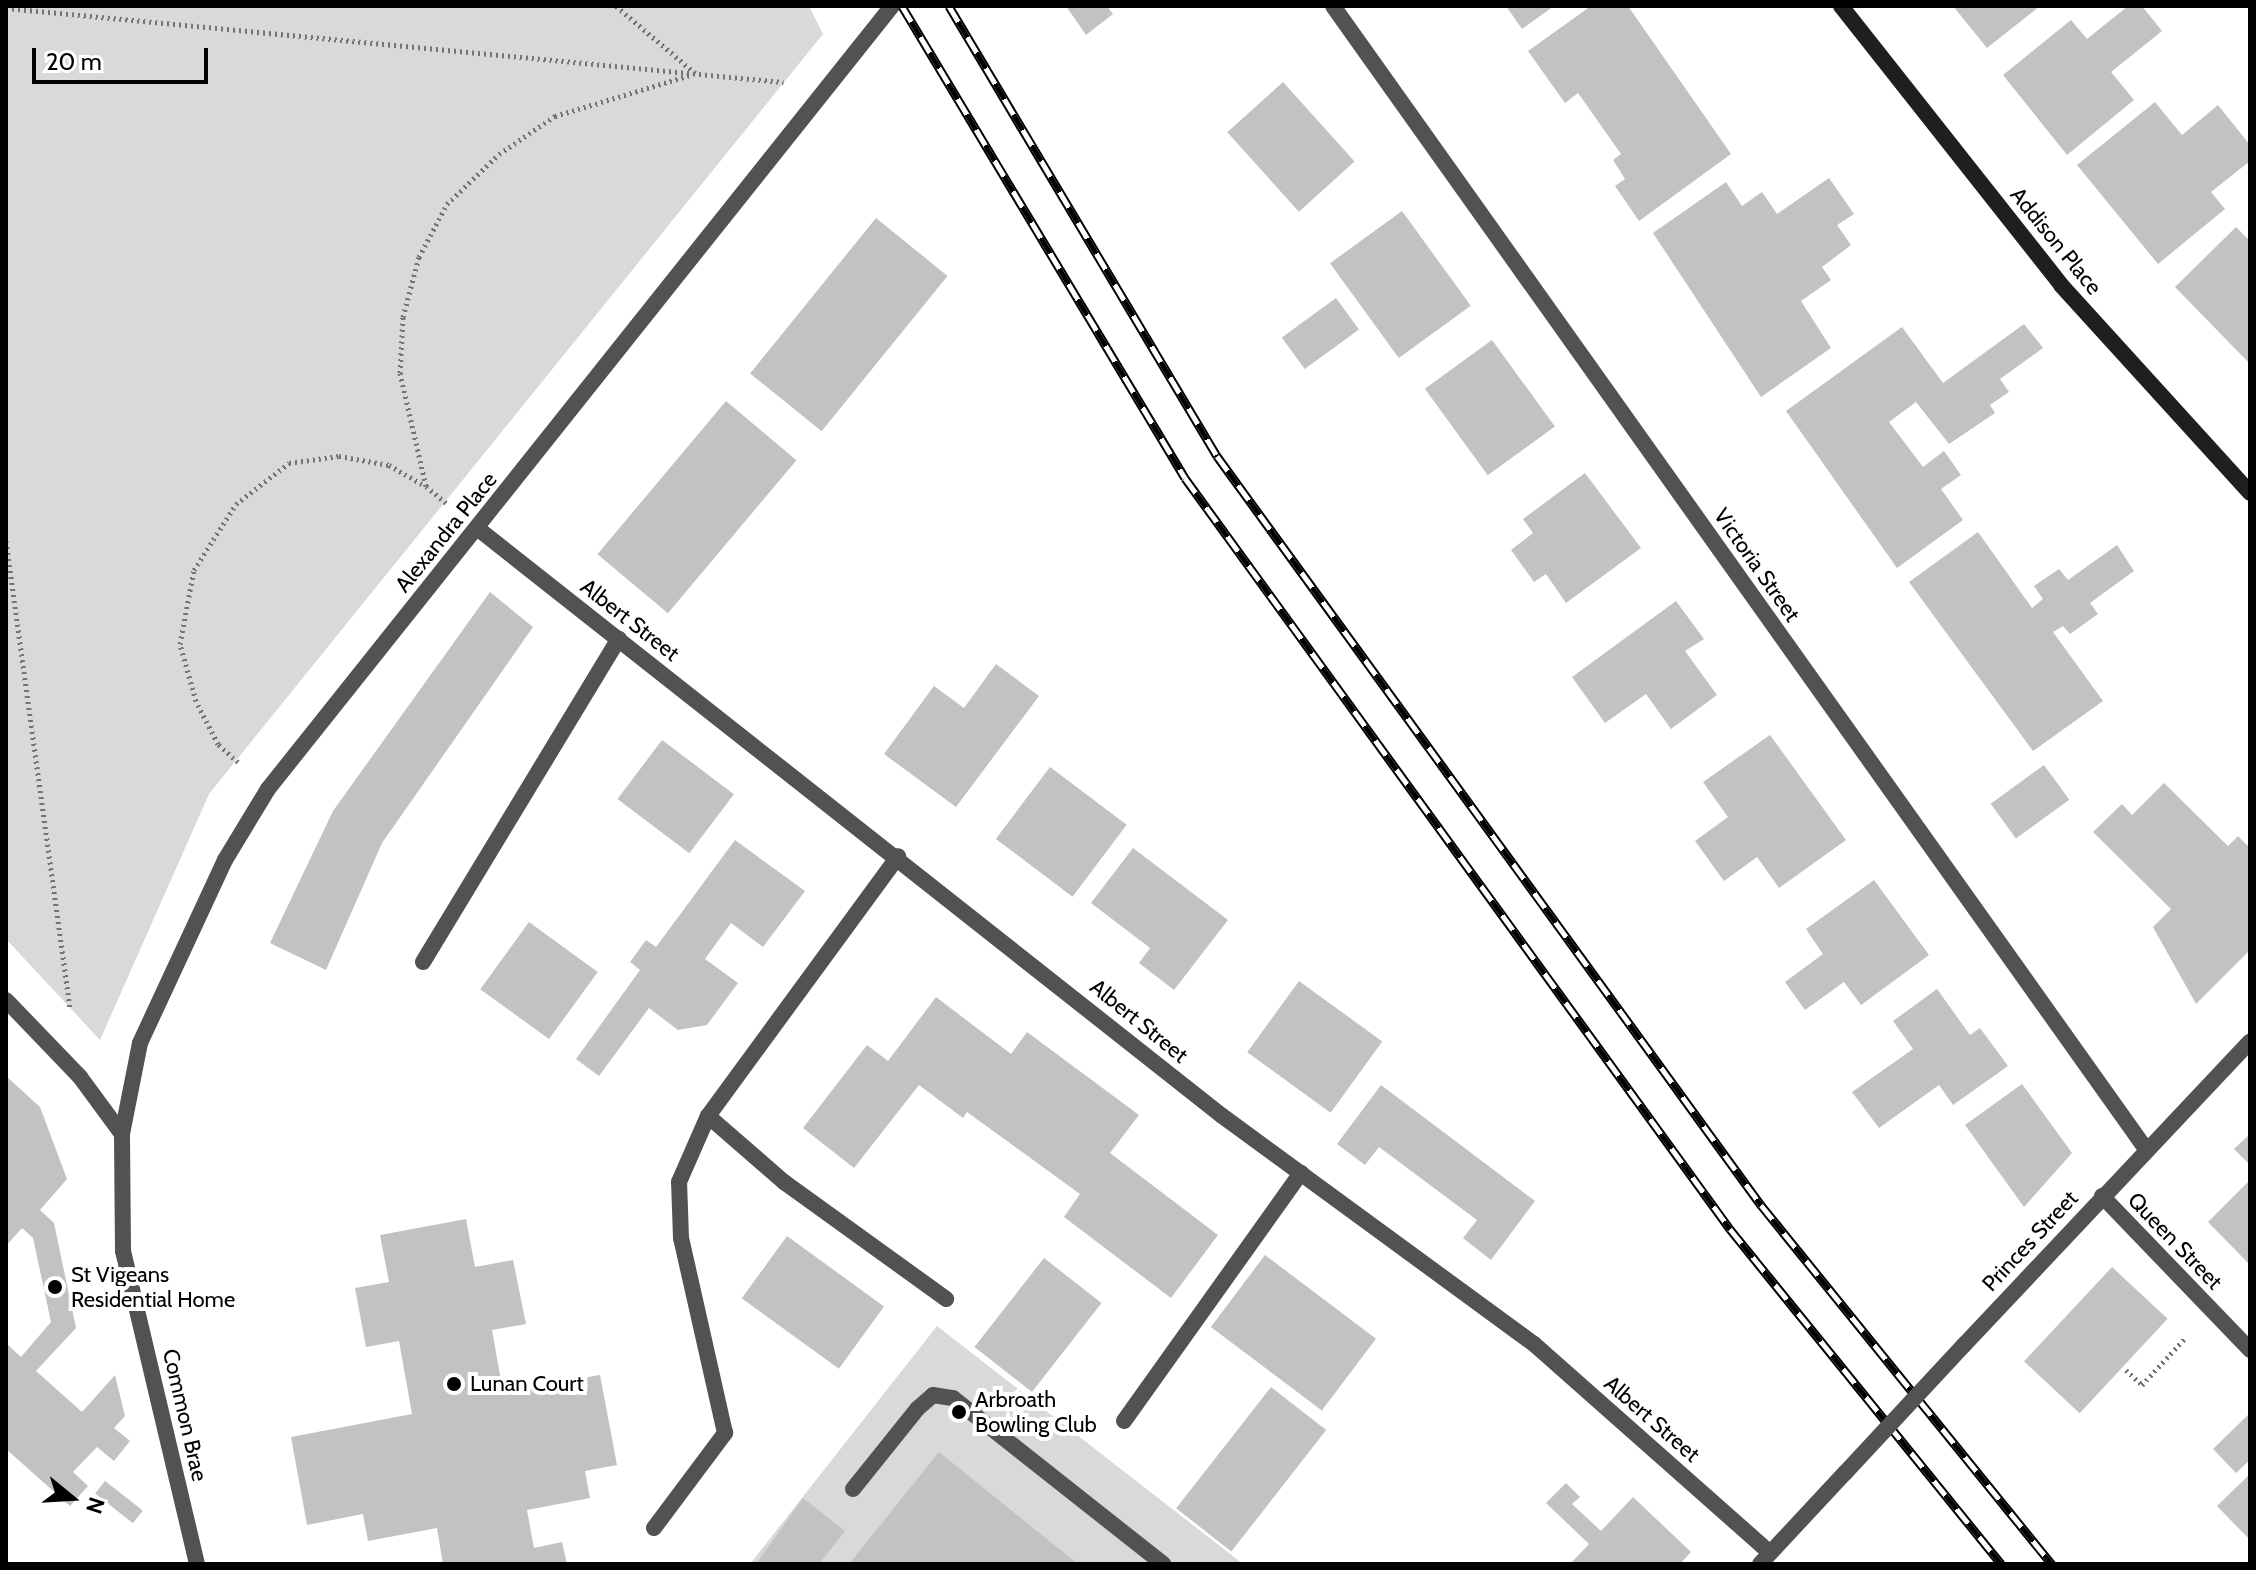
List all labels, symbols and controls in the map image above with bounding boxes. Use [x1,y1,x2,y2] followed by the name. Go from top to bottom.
[36,32,212,82] scale bar
[46,47,102,76] text: 20 m
[2005,182,2107,300] street label: Addison Place
[390,467,502,597] street label: Alexandra Place
[1708,503,1806,627] street label: Victoria Street
[575,573,685,667] street label: Albert Street
[1085,974,1193,1068] street label: Albert Street
[1977,1185,2083,1297] street label: Princes Street
[2122,1187,2228,1295] street label: Queen Street
[71,1261,235,1312] place label: St Vigeans Residential Home
[46,1278,64,1296] marker: St Vigeans Residential Home
[157,1346,213,1484] street label: Common Brae
[1599,1370,1705,1468] street label: Albert Street
[470,1371,584,1397] place label: Lunan Court
[445,1375,463,1393] marker: Lunan Court
[975,1386,1097,1438] place label: Arbroath Bowling Club
[950,1403,968,1421] marker: Arbroath Bowling Club
[32,1458,112,1538] north arrow
[80,1494,111,1517] text: N

